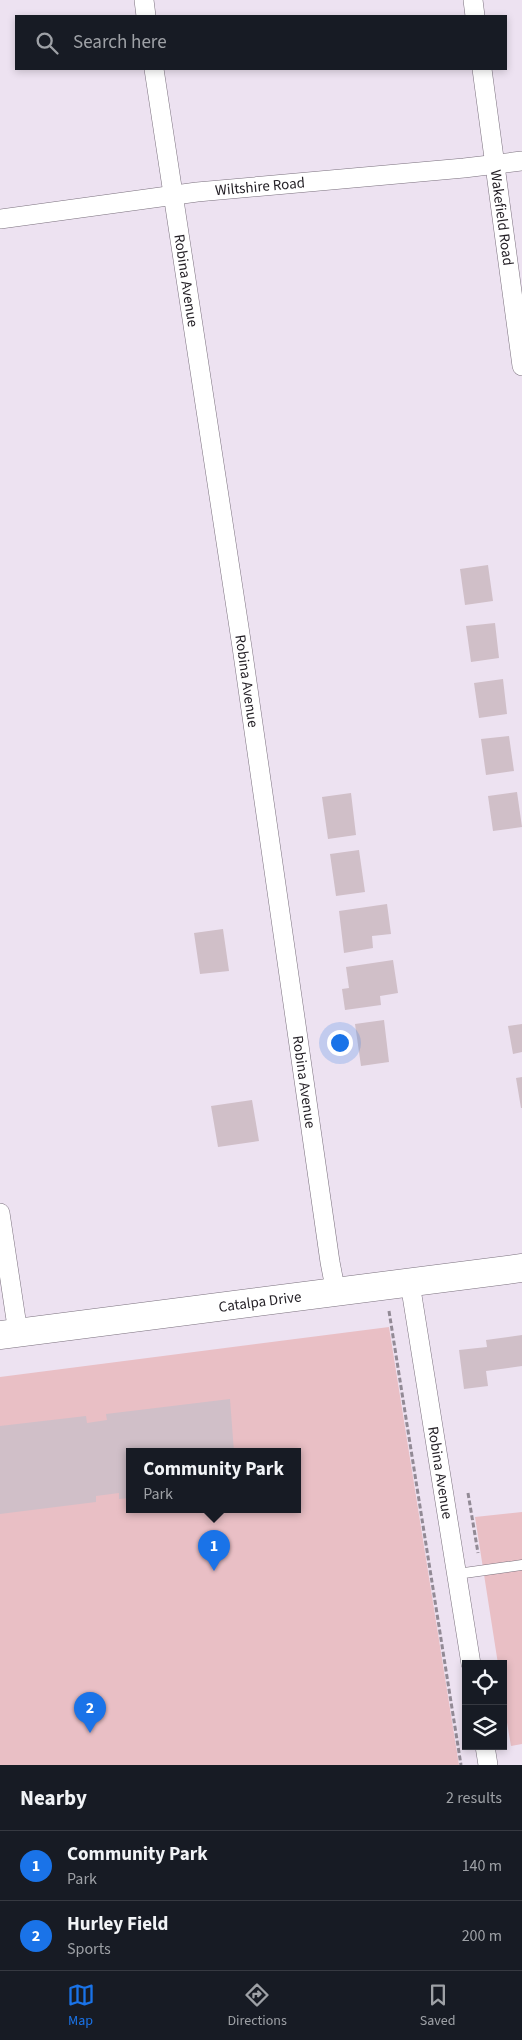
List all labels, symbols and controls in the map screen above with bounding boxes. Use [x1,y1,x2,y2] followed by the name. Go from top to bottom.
[15,15,507,70] search box
[33,29,61,57] icon: search
[73,29,167,56] text: Search here
[485,168,519,267] street label: Wakefield Road
[214,172,306,201] street label: Wiltshire Road
[169,233,204,328] street label: Robina Avenue
[230,633,264,729] street label: Robina Avenue
[327,1030,353,1056] your location
[287,1034,321,1130] street label: Robina Avenue
[217,1286,303,1317] street label: Catalpa Drive
[423,1425,458,1520] street label: Robina Avenue
[126,1448,301,1513] popup
[143,1456,284,1483] text: Community Park
[143,1483,173,1505] text: Park
[198,1530,230,1571] pin: 1
[462,1660,507,1750] map controls
[462,1660,507,1705] button: locate
[74,1692,106,1733] pin: 2
[462,1705,507,1750] button: layers
[20,1783,87,1813] text: Nearby
[446,1787,502,1809] text: 2 results
[67,1841,208,1868] text: Community Park
[32,1855,40,1877] text: 1
[462,1855,502,1877] text: 140 m
[67,1868,97,1890] text: Park
[67,1911,168,1938] text: Hurley Field
[32,1925,40,1947] text: 2
[462,1925,502,1947] text: 200 m
[67,1938,111,1960] text: Sports
[67,1981,95,2031] tab: Map
[228,1981,287,2031] tab: Directions
[420,1981,455,2031] tab: Saved

